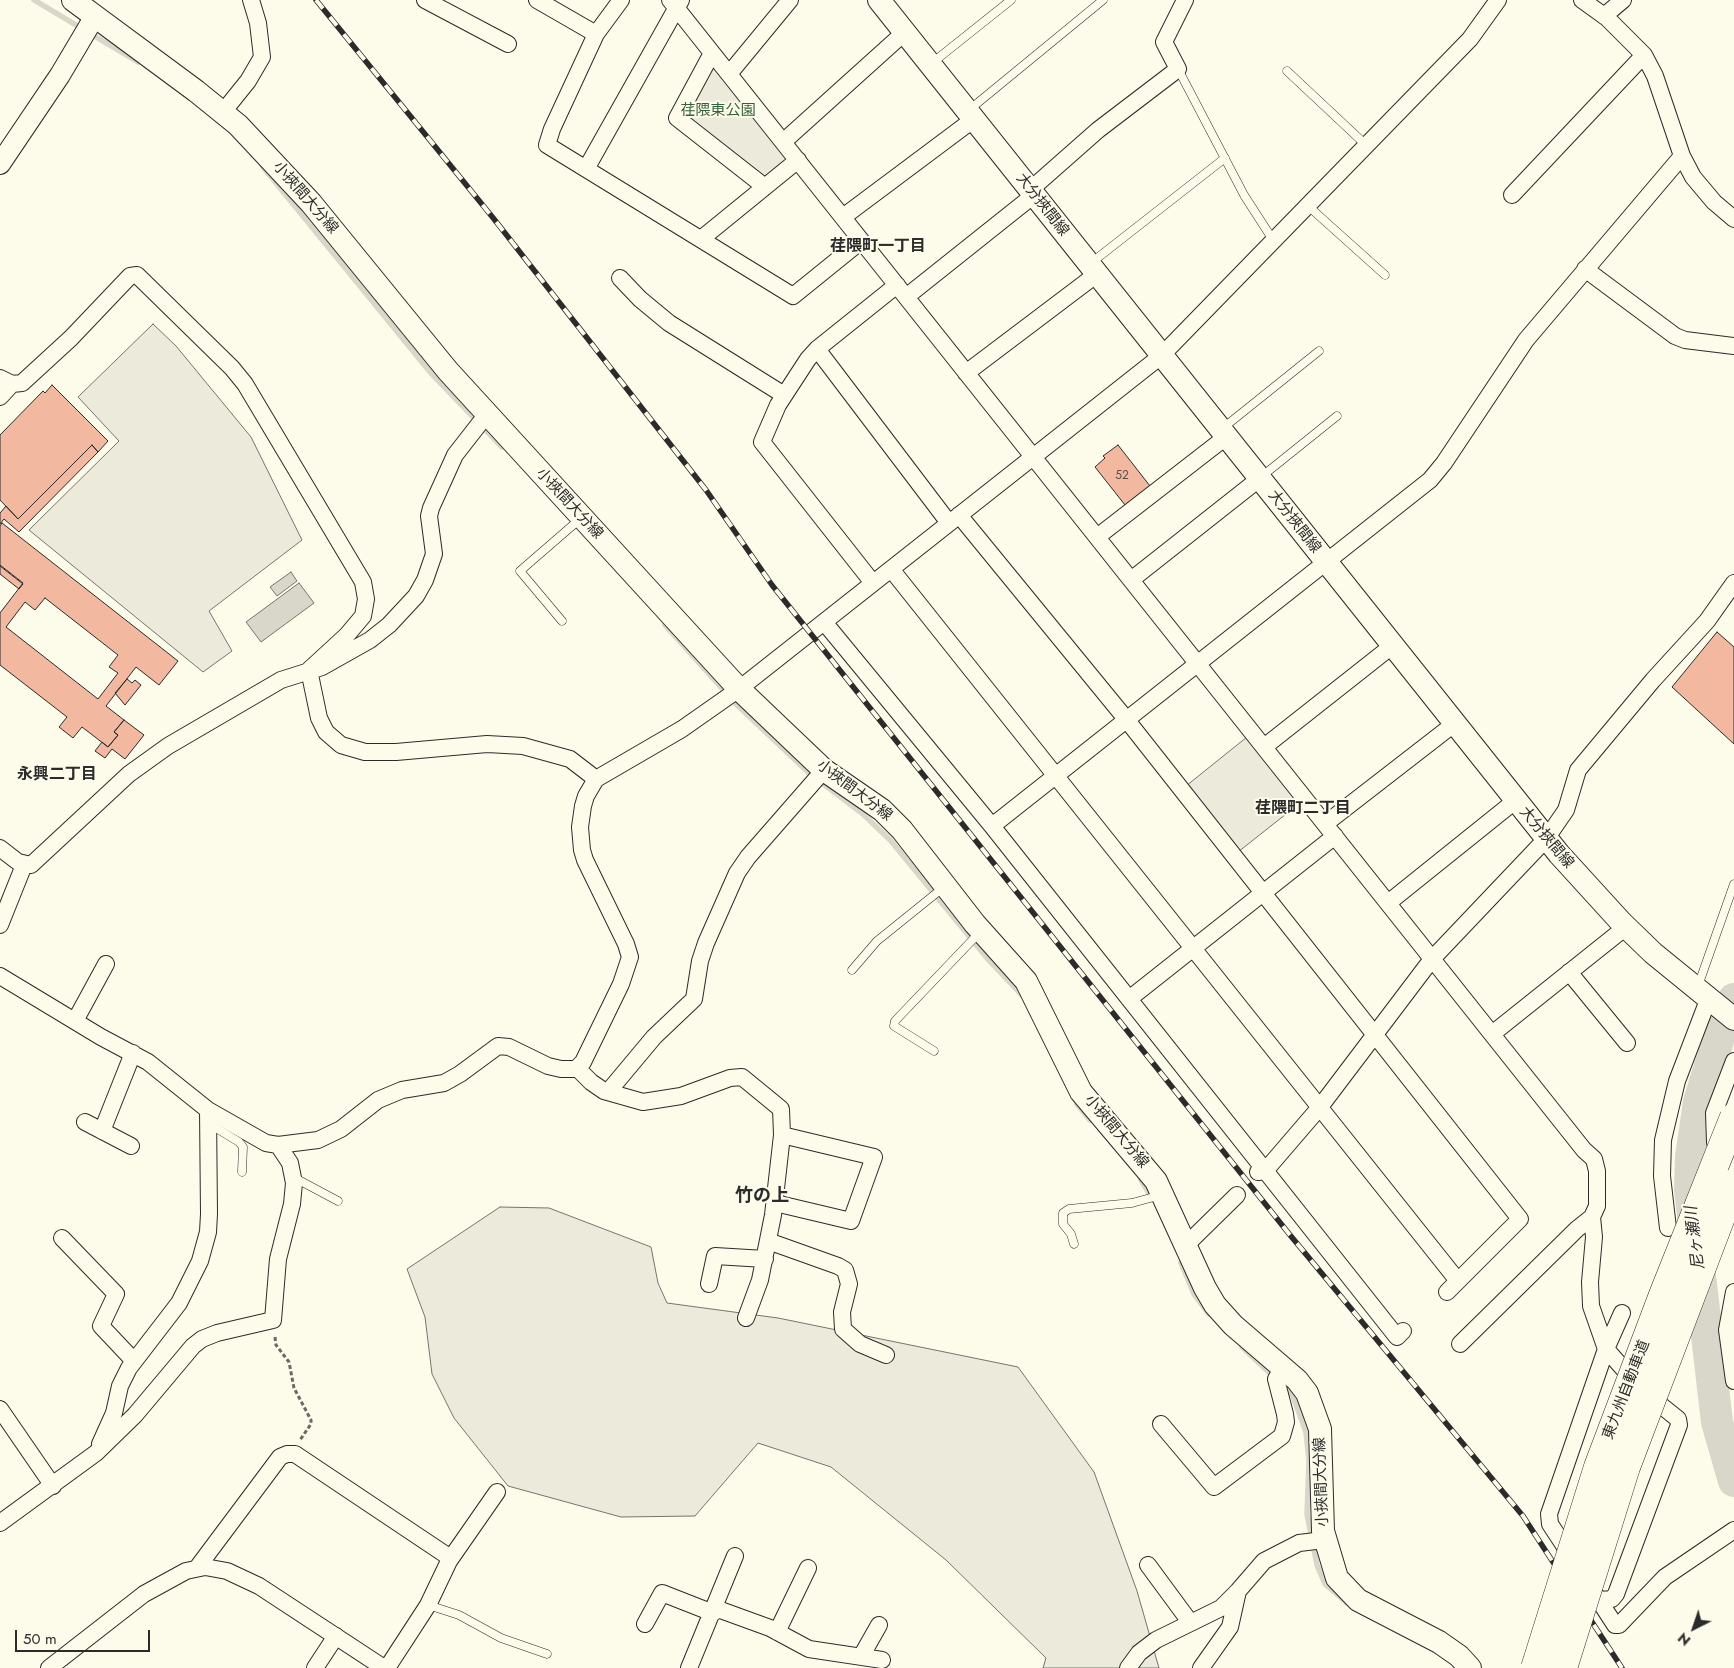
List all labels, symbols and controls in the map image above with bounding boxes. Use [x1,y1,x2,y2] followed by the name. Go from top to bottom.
[681,102,755,120] park label: 荏隈東公園
[269,158,341,238] street label: 小挾間大分線
[1012,170,1072,240] street label: 大分挾間線
[830,237,926,257] district label: 荏隈町一丁目
[532,465,606,543] street label: 小挾間大分線
[1115,469,1129,483] house number: 52
[1264,487,1324,557] street label: 大分挾間線
[813,757,895,825] street label: 小挾間大分線
[17,765,97,785] district label: 永興二丁目
[1255,799,1351,819] district label: 荏隈町二丁目
[1515,803,1577,873] street label: 大分挾間線
[1080,1092,1152,1172] street label: 小挾間大分線
[735,1186,789,1208] district label: 竹の上
[1683,1205,1709,1271] water label: 尼ヶ瀬川
[1600,1338,1654,1442] street label: 東九州自動車道
[1311,1437,1333,1527] street label: 小挾間大分線
[1669,1603,1719,1653] north arrow
[18,1620,152,1652] scale bar
[23,1628,57,1650] text: 50 m
[1673,1628,1695,1651] text: N

